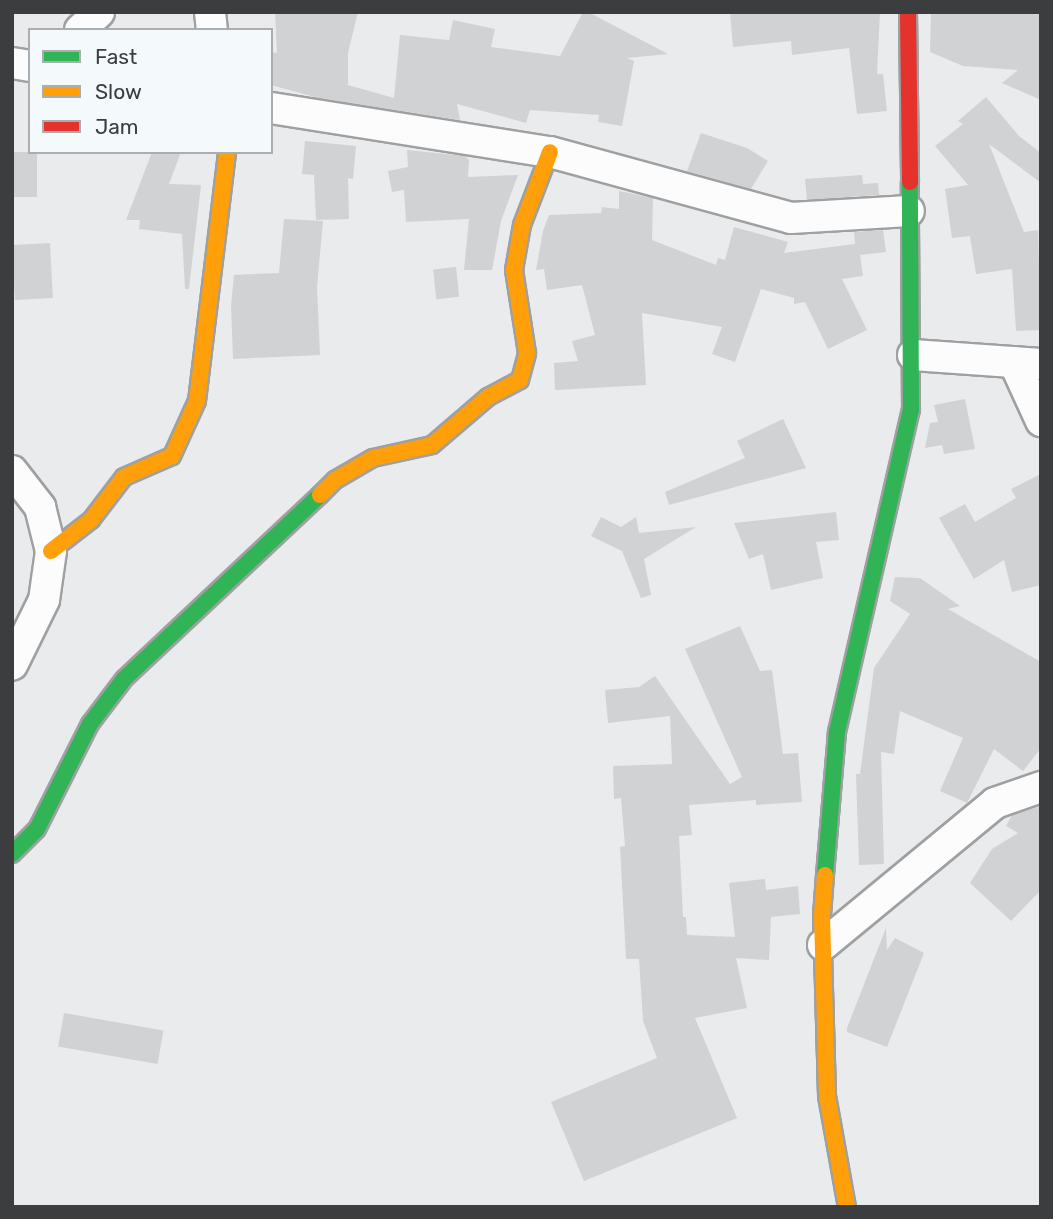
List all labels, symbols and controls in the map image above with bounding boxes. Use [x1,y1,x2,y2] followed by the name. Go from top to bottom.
[28,28,273,154] legend
[95,44,137,69] text: Fast
[95,79,142,104] text: Slow
[95,114,139,139] text: Jam

